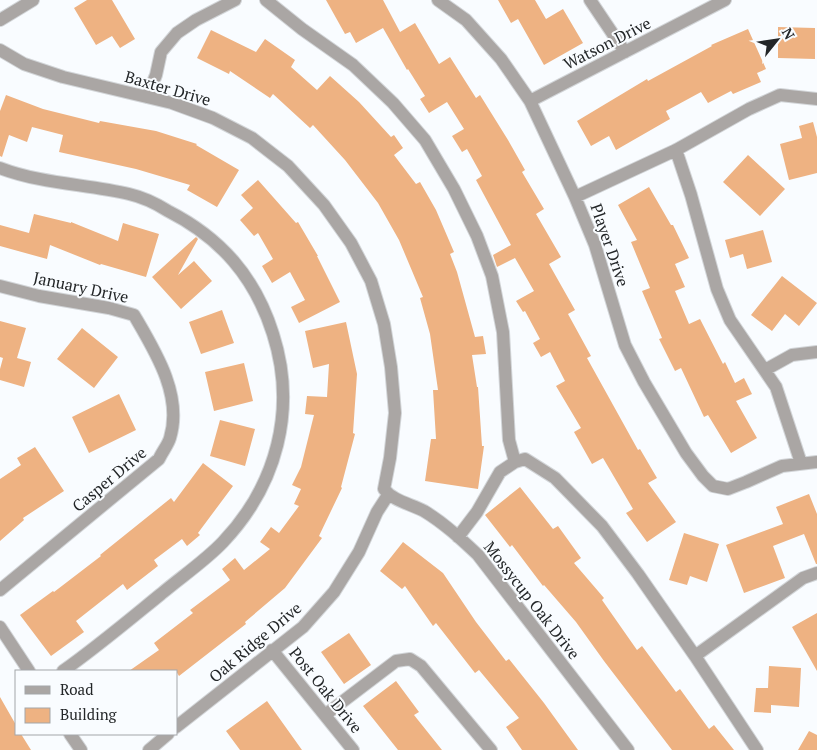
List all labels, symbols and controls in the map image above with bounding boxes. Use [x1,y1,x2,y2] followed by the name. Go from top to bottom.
[560,12,654,74] street label: Watson Drive
[752,15,802,65] north arrow
[778,24,800,43] text: N
[122,65,214,111] street label: Baxter Drive
[586,201,634,289] street label: Player Drive
[31,266,131,308] street label: January Drive
[67,441,151,517] street label: Casper Drive
[479,536,585,664] street label: Mossycup Oak Drive
[204,597,306,687] street label: Oak Ridge Drive
[284,642,368,738] street label: Post Oak Drive
[15,670,178,735] legend
[60,679,93,699] text: Road
[60,704,118,724] text: Building

